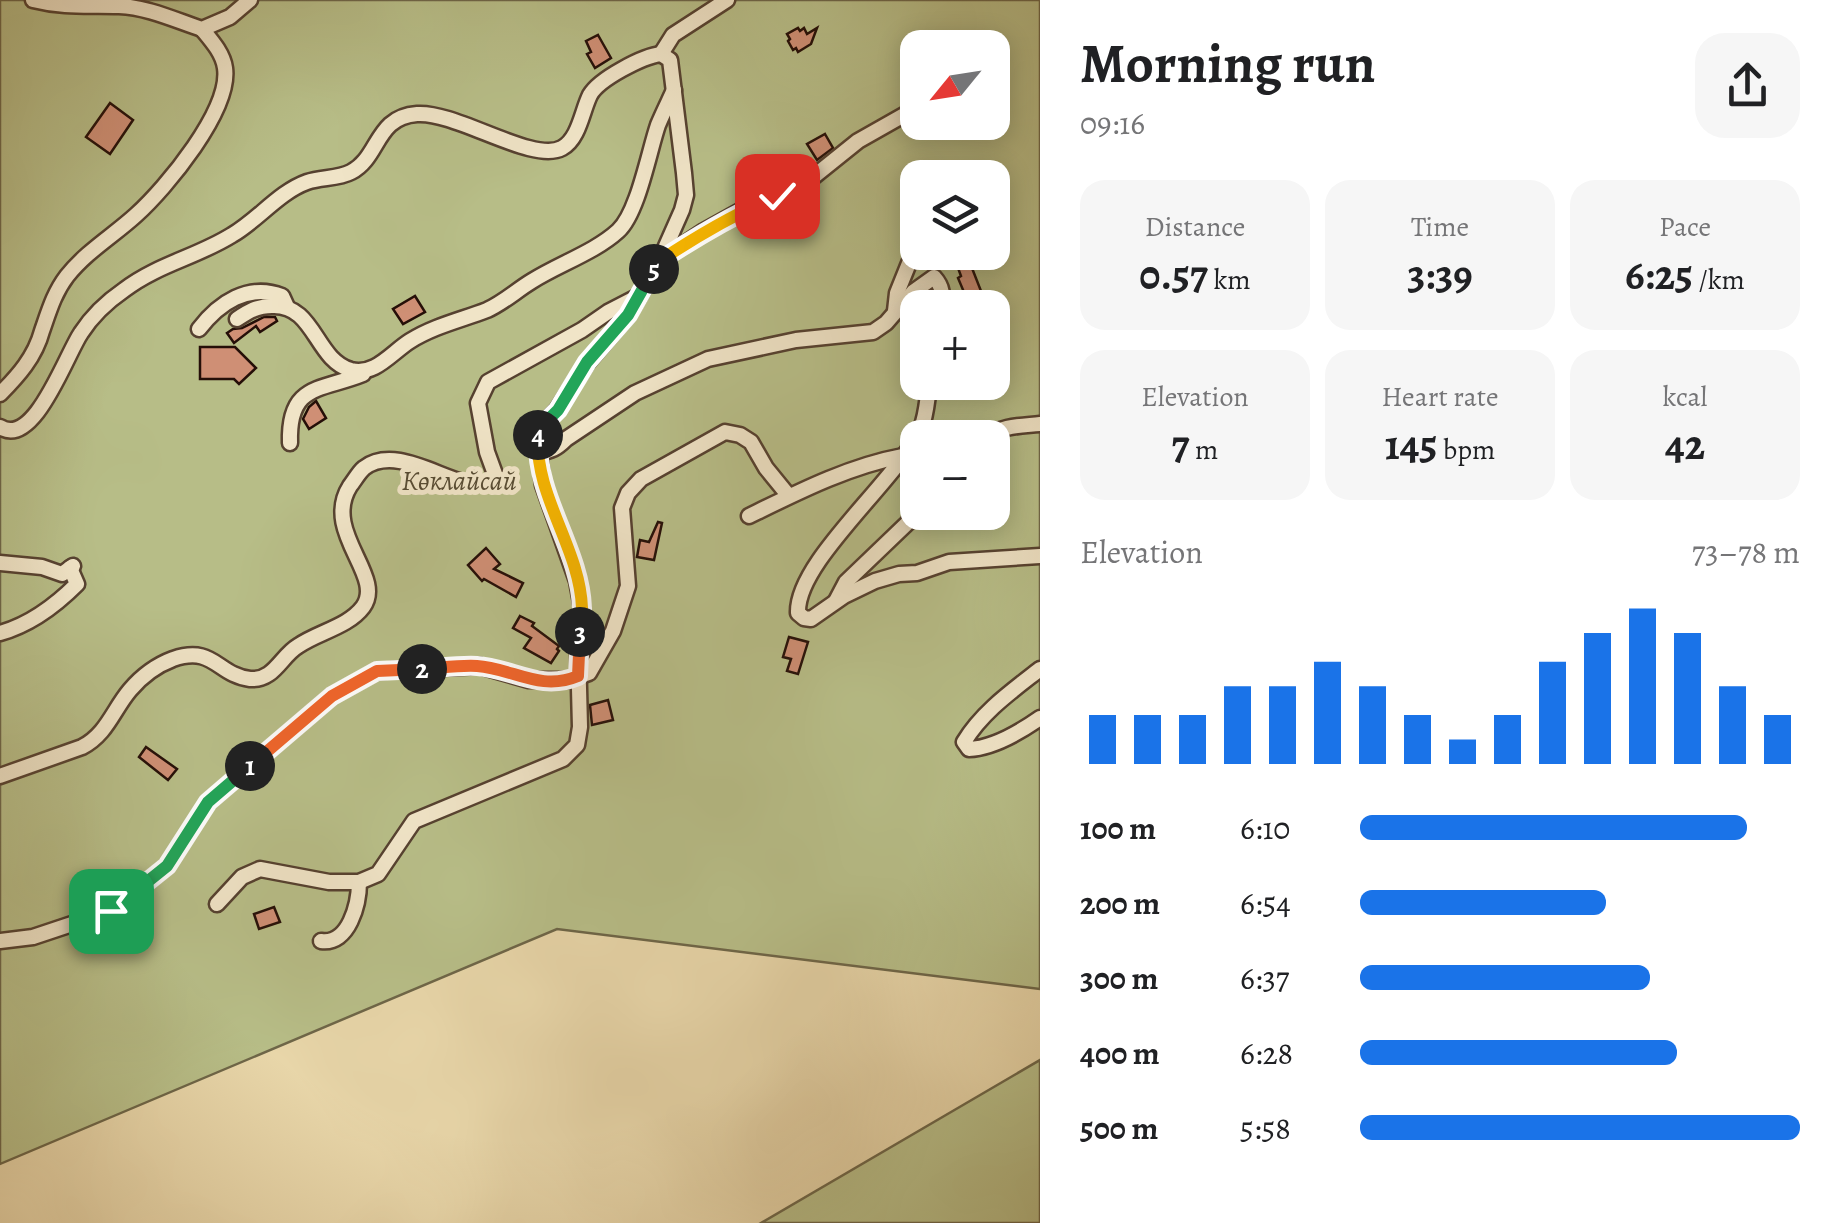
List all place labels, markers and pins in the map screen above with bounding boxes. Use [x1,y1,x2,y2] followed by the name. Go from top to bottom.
[735,154,820,239] pin
[629,244,679,294] pin: 5
[513,410,563,460] pin: 4
[555,607,605,657] pin: 3
[397,644,447,694] pin: 2
[225,741,275,791] pin: 1
[69,869,154,954] pin

